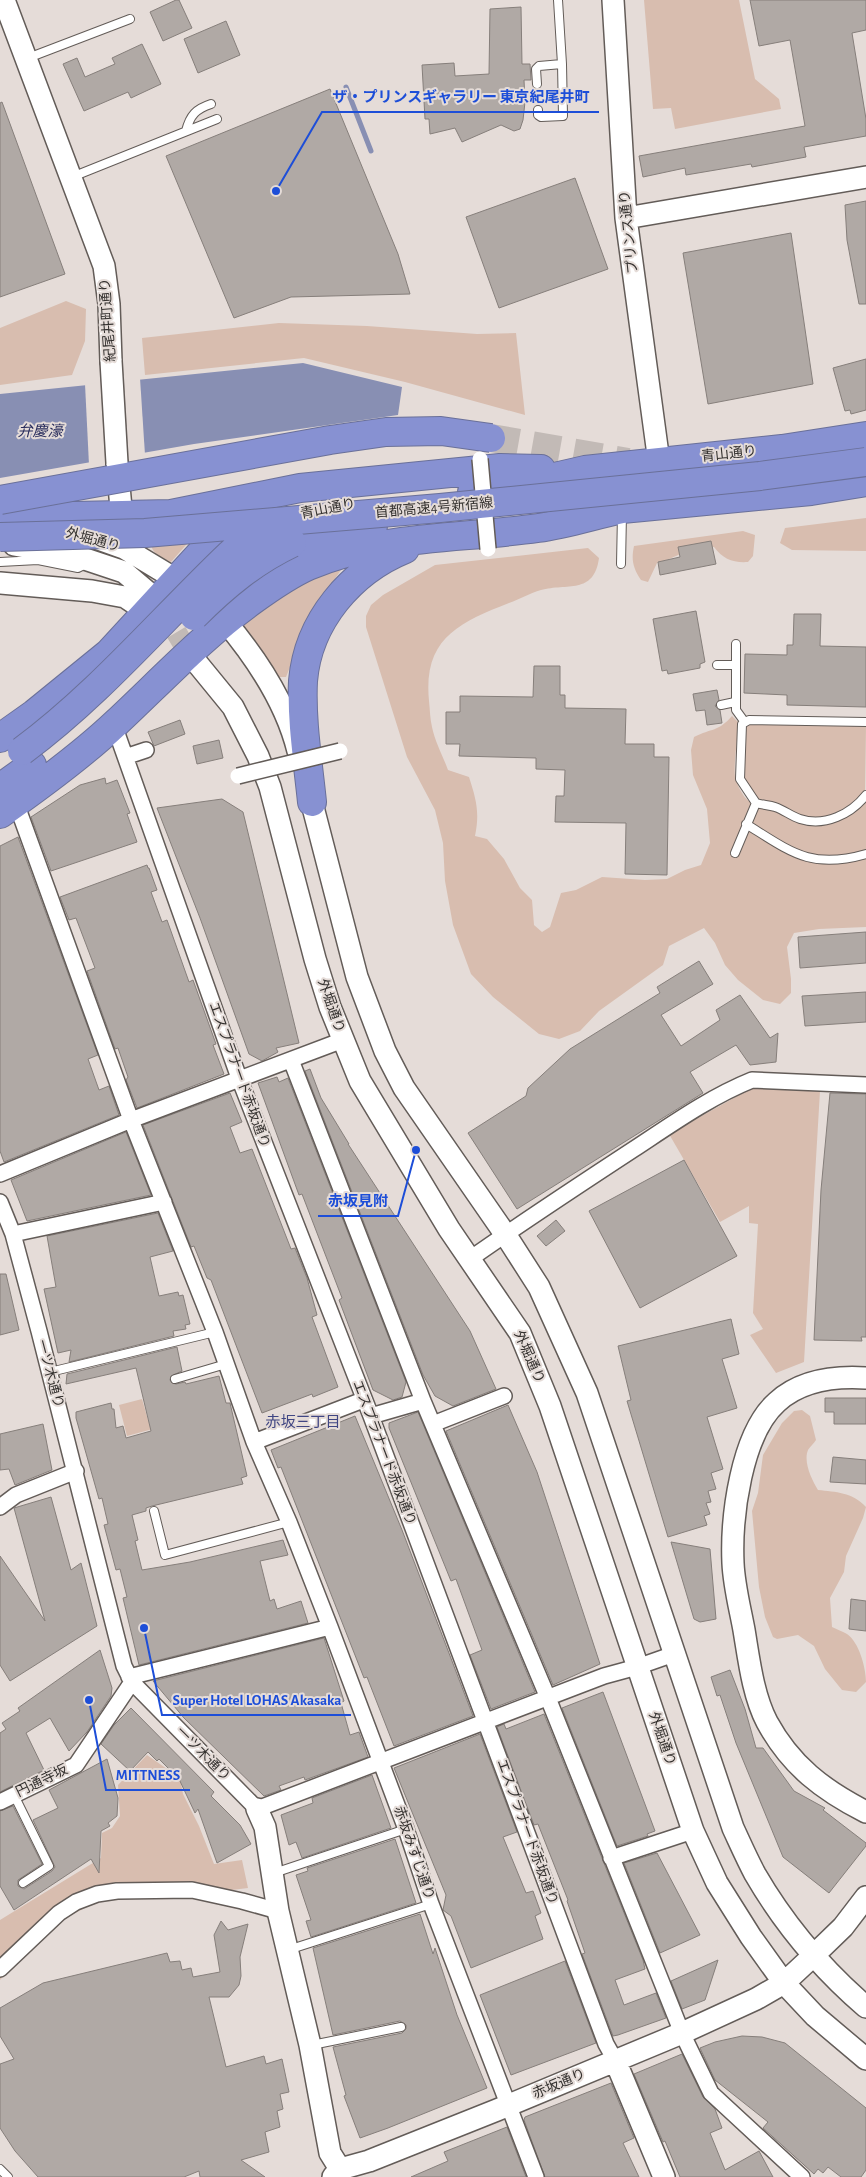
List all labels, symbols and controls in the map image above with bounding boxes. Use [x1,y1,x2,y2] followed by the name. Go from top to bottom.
[322,82,599,112] callout: ザ・プリンスギャラリー 東京紀尾井町
[333,88,589,105] text: ザ・プリンスギャラリー 東京紀尾井町
[617,190,640,274] street label: プリンス通り
[96,278,118,363] street label: 紀尾井町通り
[17,423,65,439] water label: 弁慶濠
[700,443,758,464] street label: 青山通り
[374,495,494,520] street label: 首都高速4号新宿線
[299,496,357,521] street label: 青山通り
[64,524,122,554] street label: 外堀通り
[315,977,349,1035] street label: 外堀通り
[206,1000,273,1150] street label: エスプラナード赤坂通り
[318,1186,398,1216] callout: 赤坂見附
[328,1193,388,1209] text: 赤坂見附
[511,1328,549,1385] street label: 外堀通り
[34,1338,67,1410] street label: 一ツ木通り
[350,1378,419,1527] street label: エスプラナード赤坂通り
[265,1414,341,1430] district label: 赤坂三丁目
[162,1685,351,1715] callout: Super Hotel LOHAS Akasaka
[172,1693,342,1708] text: Super Hotel LOHAS Akasaka
[646,1710,680,1768] street label: 外堀通り
[173,1724,233,1784] street label: 一ツ木通り
[494,1757,561,1907] street label: エスプラナード赤坂通り
[106,1760,190,1790] callout: MITTNESS
[13,1762,70,1800] street label: 円通寺坂
[116,1768,180,1783] text: MITTNESS
[391,1804,438,1902] street label: 赤坂みすじ通り
[530,2066,588,2101] street label: 赤坂通り

